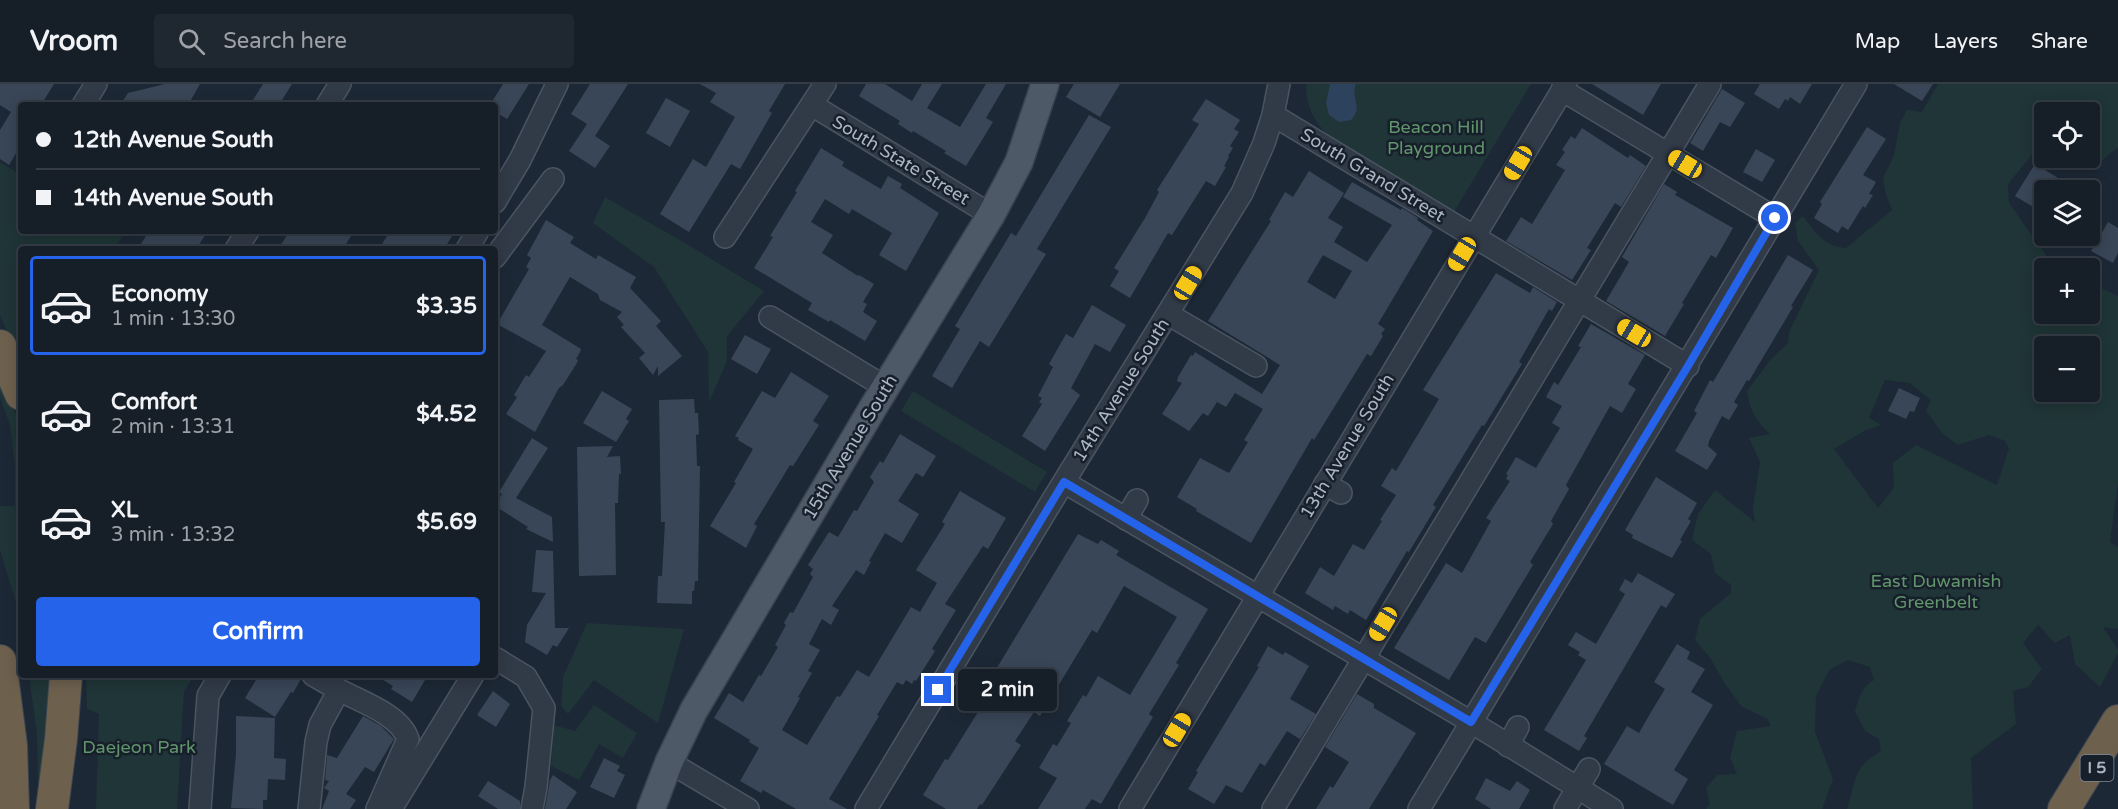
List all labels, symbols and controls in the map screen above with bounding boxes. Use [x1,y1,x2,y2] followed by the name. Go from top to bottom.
[154,14,574,68] search box
[30,24,118,58] text: Vroom
[175,25,208,58] icon: search
[223,28,347,54] text: Search here
[1855,29,1900,54] text: Map
[1933,29,1998,54] text: Layers
[2031,29,2088,54] text: Share
[2034,102,2100,402] map controls
[2034,102,2100,168] button: locate
[828,110,974,210] street label: South State Street
[1387,116,1485,159] park label: Beacon Hill Playground
[1297,123,1449,227] street label: South Grand Street
[72,127,274,153] text: 12th Avenue South
[1501,143,1535,183] car
[1665,147,1705,181] car
[2034,180,2100,246] button: layers
[72,185,274,211] text: 14th Avenue South
[1761,204,1788,231] route start
[1445,234,1479,274] car
[2034,258,2100,324] button: +
[1171,263,1205,303] car
[39,279,93,333] icon: car
[111,281,208,307] text: Economy
[416,293,477,319] text: $3.35
[111,307,235,331] text: 1 min · 13:30
[1068,314,1174,466] street label: 14th Avenue South
[1614,316,1654,350] car
[2034,336,2100,402] button: −
[1295,370,1399,522] street label: 13th Avenue South
[798,371,902,523] street label: 15th Avenue South
[39,387,93,441] icon: car
[111,389,197,415] text: Comfort
[416,401,477,427] text: $4.52
[111,415,235,439] text: 2 min · 13:31
[39,495,93,549] icon: car
[111,497,138,523] text: XL
[416,509,477,535] text: $5.69
[111,523,235,547] text: 3 min · 13:32
[1871,570,2001,613] park label: East Duwamish Greenbelt
[36,597,480,666] button: Confirm
[1366,604,1400,644] car
[959,669,1058,711] callout: 2 min
[924,676,951,703] route end
[981,678,1034,702] text: 2 min
[1160,710,1194,750] car
[82,736,196,758] park label: Daejeon Park
[2080,755,2114,781] road number: I 5

